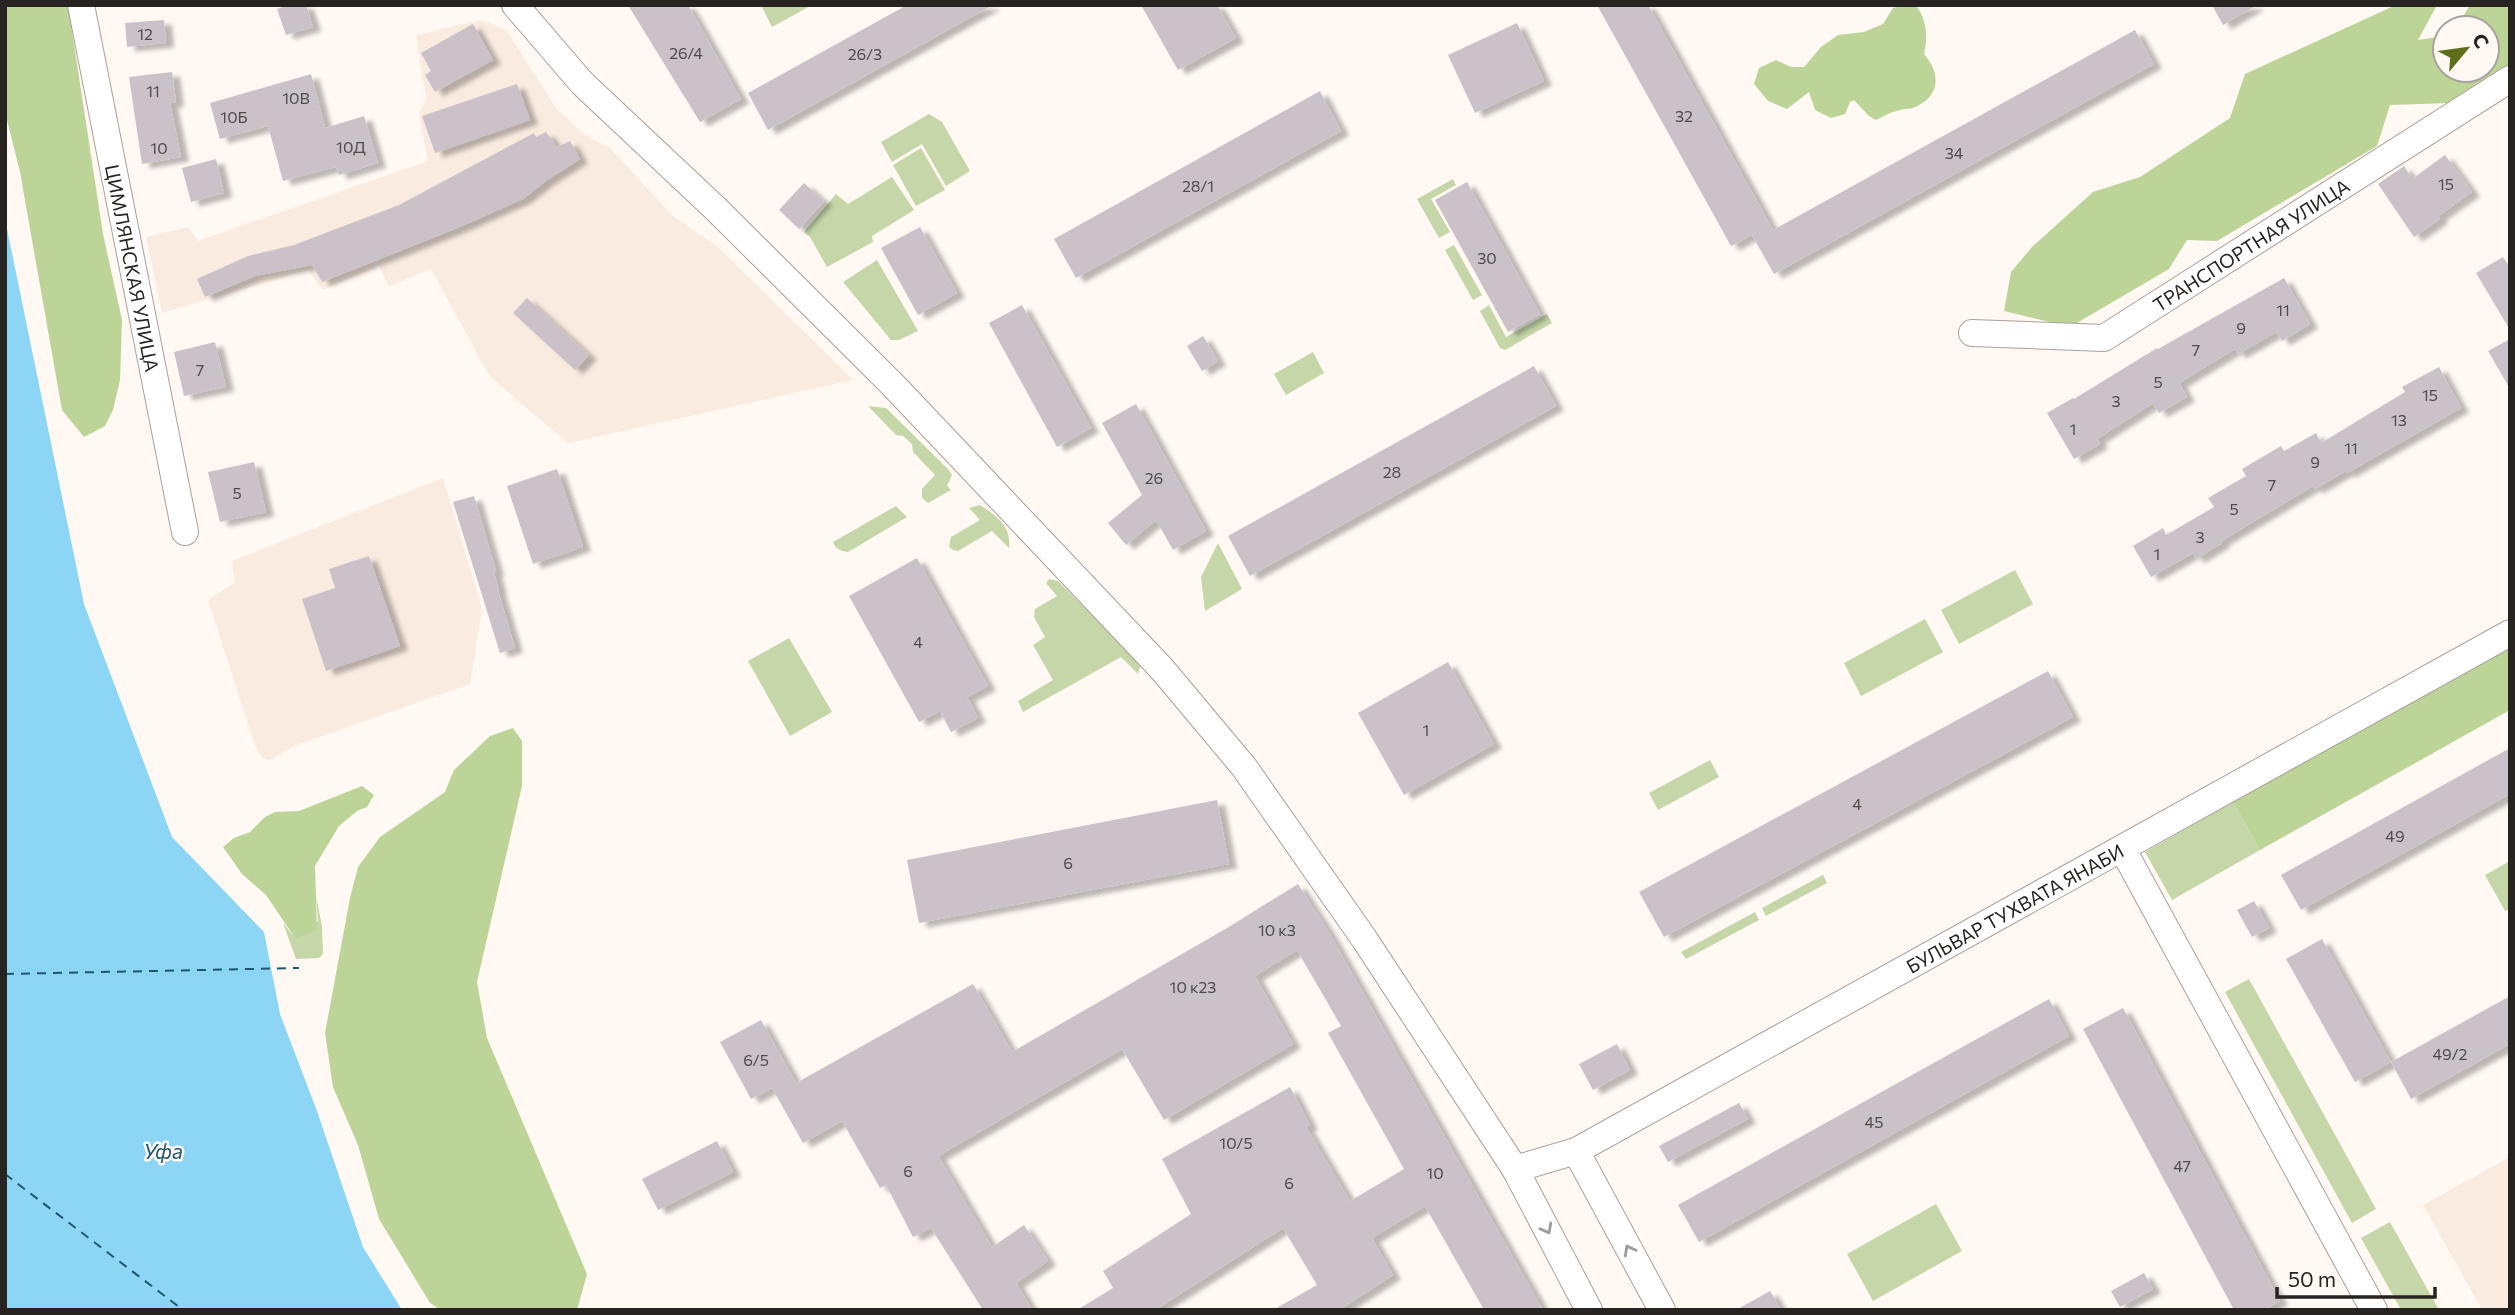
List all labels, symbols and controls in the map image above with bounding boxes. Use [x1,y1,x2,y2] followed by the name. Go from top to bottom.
[2431,14,2501,84] north arrow
[137,24,153,43] house number: 12
[2468,29,2495,52] text: С
[669,43,703,62] house number: 26/4
[848,44,882,63] house number: 26/3
[146,81,160,100] house number: 11
[282,88,310,107] house number: 10В
[1675,106,1693,125] house number: 32
[220,107,248,126] house number: 10Б
[336,137,366,156] house number: 10Д
[150,138,168,157] house number: 10
[1945,143,1964,162] house number: 34
[101,162,165,374] street label: ЦИМЛЯНСКАЯ УЛИЦА
[2148,173,2353,316] street label: ТРАНСПОРТНАЯ УЛИЦА
[2438,174,2454,193] house number: 15
[1182,176,1214,195] house number: 28/1
[1477,248,1497,267] house number: 30
[2276,300,2290,319] house number: 11
[2236,318,2246,337] house number: 9
[2192,340,2200,359] house number: 7
[196,360,204,379] house number: 7
[2153,372,2163,391] house number: 5
[2422,385,2438,404] house number: 15
[2111,391,2121,410] house number: 3
[2391,410,2407,429] house number: 13
[2070,419,2076,438] house number: 1
[2344,438,2358,457] house number: 11
[2310,452,2320,471] house number: 9
[1383,462,1401,481] house number: 28
[1145,468,1163,487] house number: 26
[2268,475,2276,494] house number: 7
[232,483,242,502] house number: 5
[2229,499,2239,518] house number: 5
[2195,527,2205,546] house number: 3
[2154,544,2160,563] house number: 1
[913,632,923,651] house number: 4
[1423,720,1429,739] house number: 1
[1852,794,1862,813] house number: 4
[2385,826,2405,845] house number: 49
[1902,838,2127,977] street label: БУЛЬВАР ТУХВАТА ЯНАБИ
[1063,853,1073,872] house number: 6
[1258,920,1296,939] house number: 10 к3
[1170,977,1216,996] house number: 10 к23
[2433,1044,2468,1063] house number: 49/2
[743,1050,769,1069] house number: 6/5
[1865,1112,1883,1131] house number: 45
[1219,1133,1253,1152] house number: 10/5
[143,1138,183,1163] water label: Уфа
[2173,1156,2191,1175] house number: 47
[903,1161,913,1180] house number: 6
[1426,1163,1444,1182] house number: 10
[1284,1173,1294,1192] house number: 6
[1539,1222,1552,1235] one-way arrow
[1624,1244,1638,1257] one-way arrow
[2277,1256,2434,1300] scale bar
[2288,1266,2336,1291] text: 50 m

